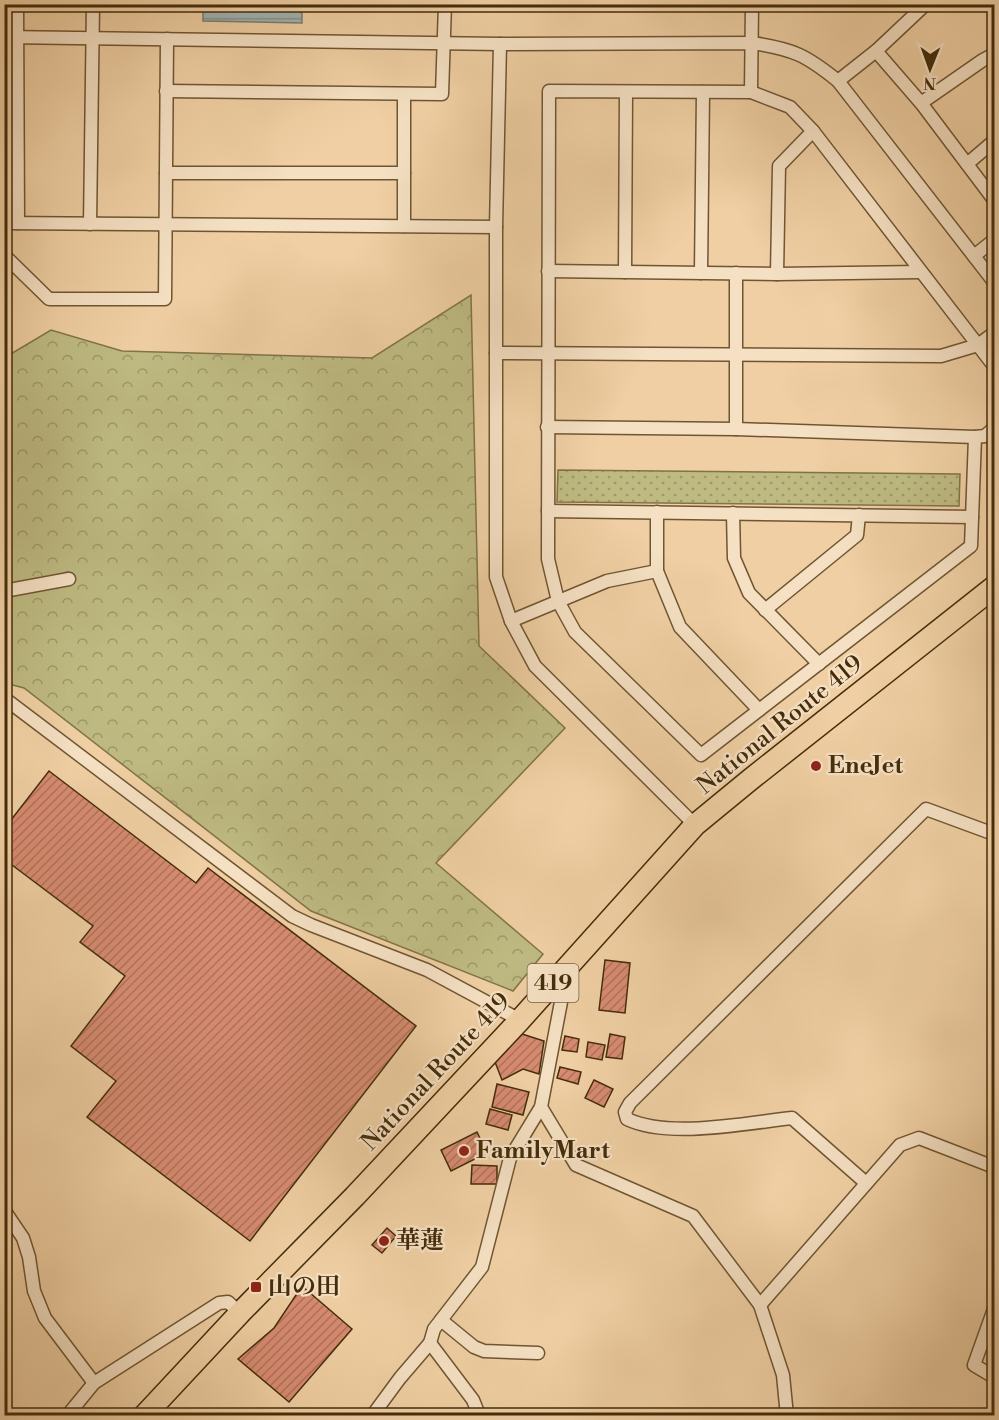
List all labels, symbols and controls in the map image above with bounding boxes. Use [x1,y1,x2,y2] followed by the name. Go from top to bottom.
[900,39,960,99] north arrow
[923,73,936,93] text: N
[691,649,869,801] street label: National Route 419
[828,751,903,781] place label: EneJet
[809,759,823,773] marker: EneJet
[528,964,578,1002] road number: 419
[355,987,517,1157] street label: National Route 419
[476,1136,610,1166] place label: FamilyMart
[457,1144,471,1158] marker: FamilyMart
[396,1226,444,1256] place label: 華蓮
[377,1234,391,1248] marker: 華蓮
[268,1272,340,1302] place label: 山の田
[249,1280,263,1294] marker: 山の田

